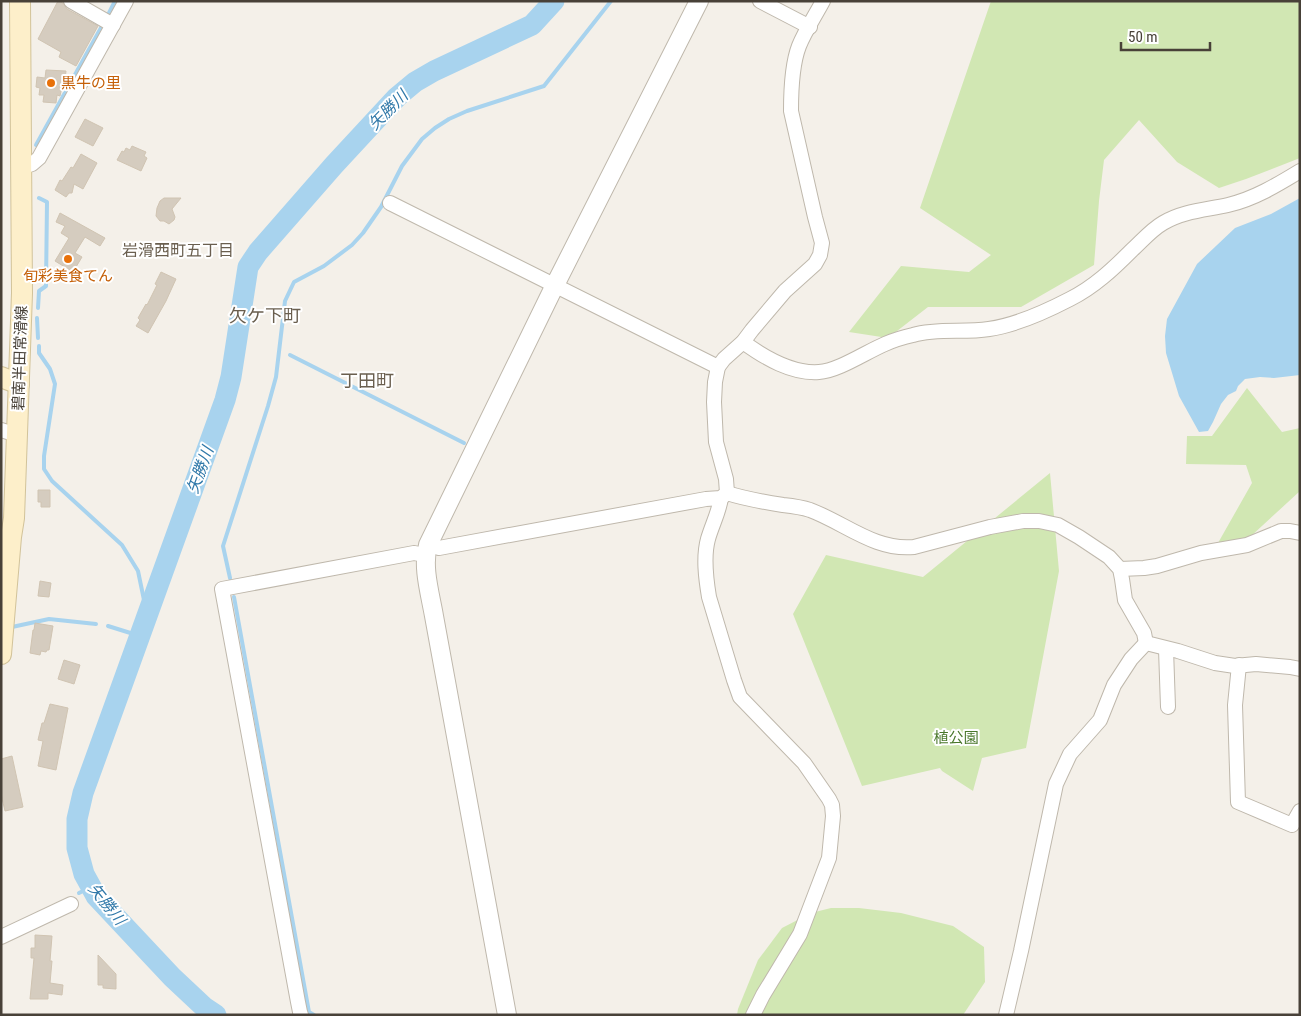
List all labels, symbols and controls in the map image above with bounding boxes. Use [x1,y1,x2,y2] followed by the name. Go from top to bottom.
[1121,20,1210,52] scale bar
[1128,28,1158,46] text: 50 m
[61,74,121,92] place label: 黒牛の里
[45,77,57,89] marker: 黒牛の里
[364,85,413,134] water label: 矢勝川
[122,241,234,260] district label: 岩滑西町五丁目
[62,253,74,265] marker: 旬彩美食てん
[23,267,113,285] place label: 旬彩美食てん
[9,305,31,411] street label: 碧南半田常滑線
[229,305,301,326] district label: 欠ケ下町
[340,370,394,391] district label: 丁田町
[183,442,218,496] water label: 矢勝川
[933,729,979,747] park label: 植公園
[85,879,131,930] water label: 矢勝川

